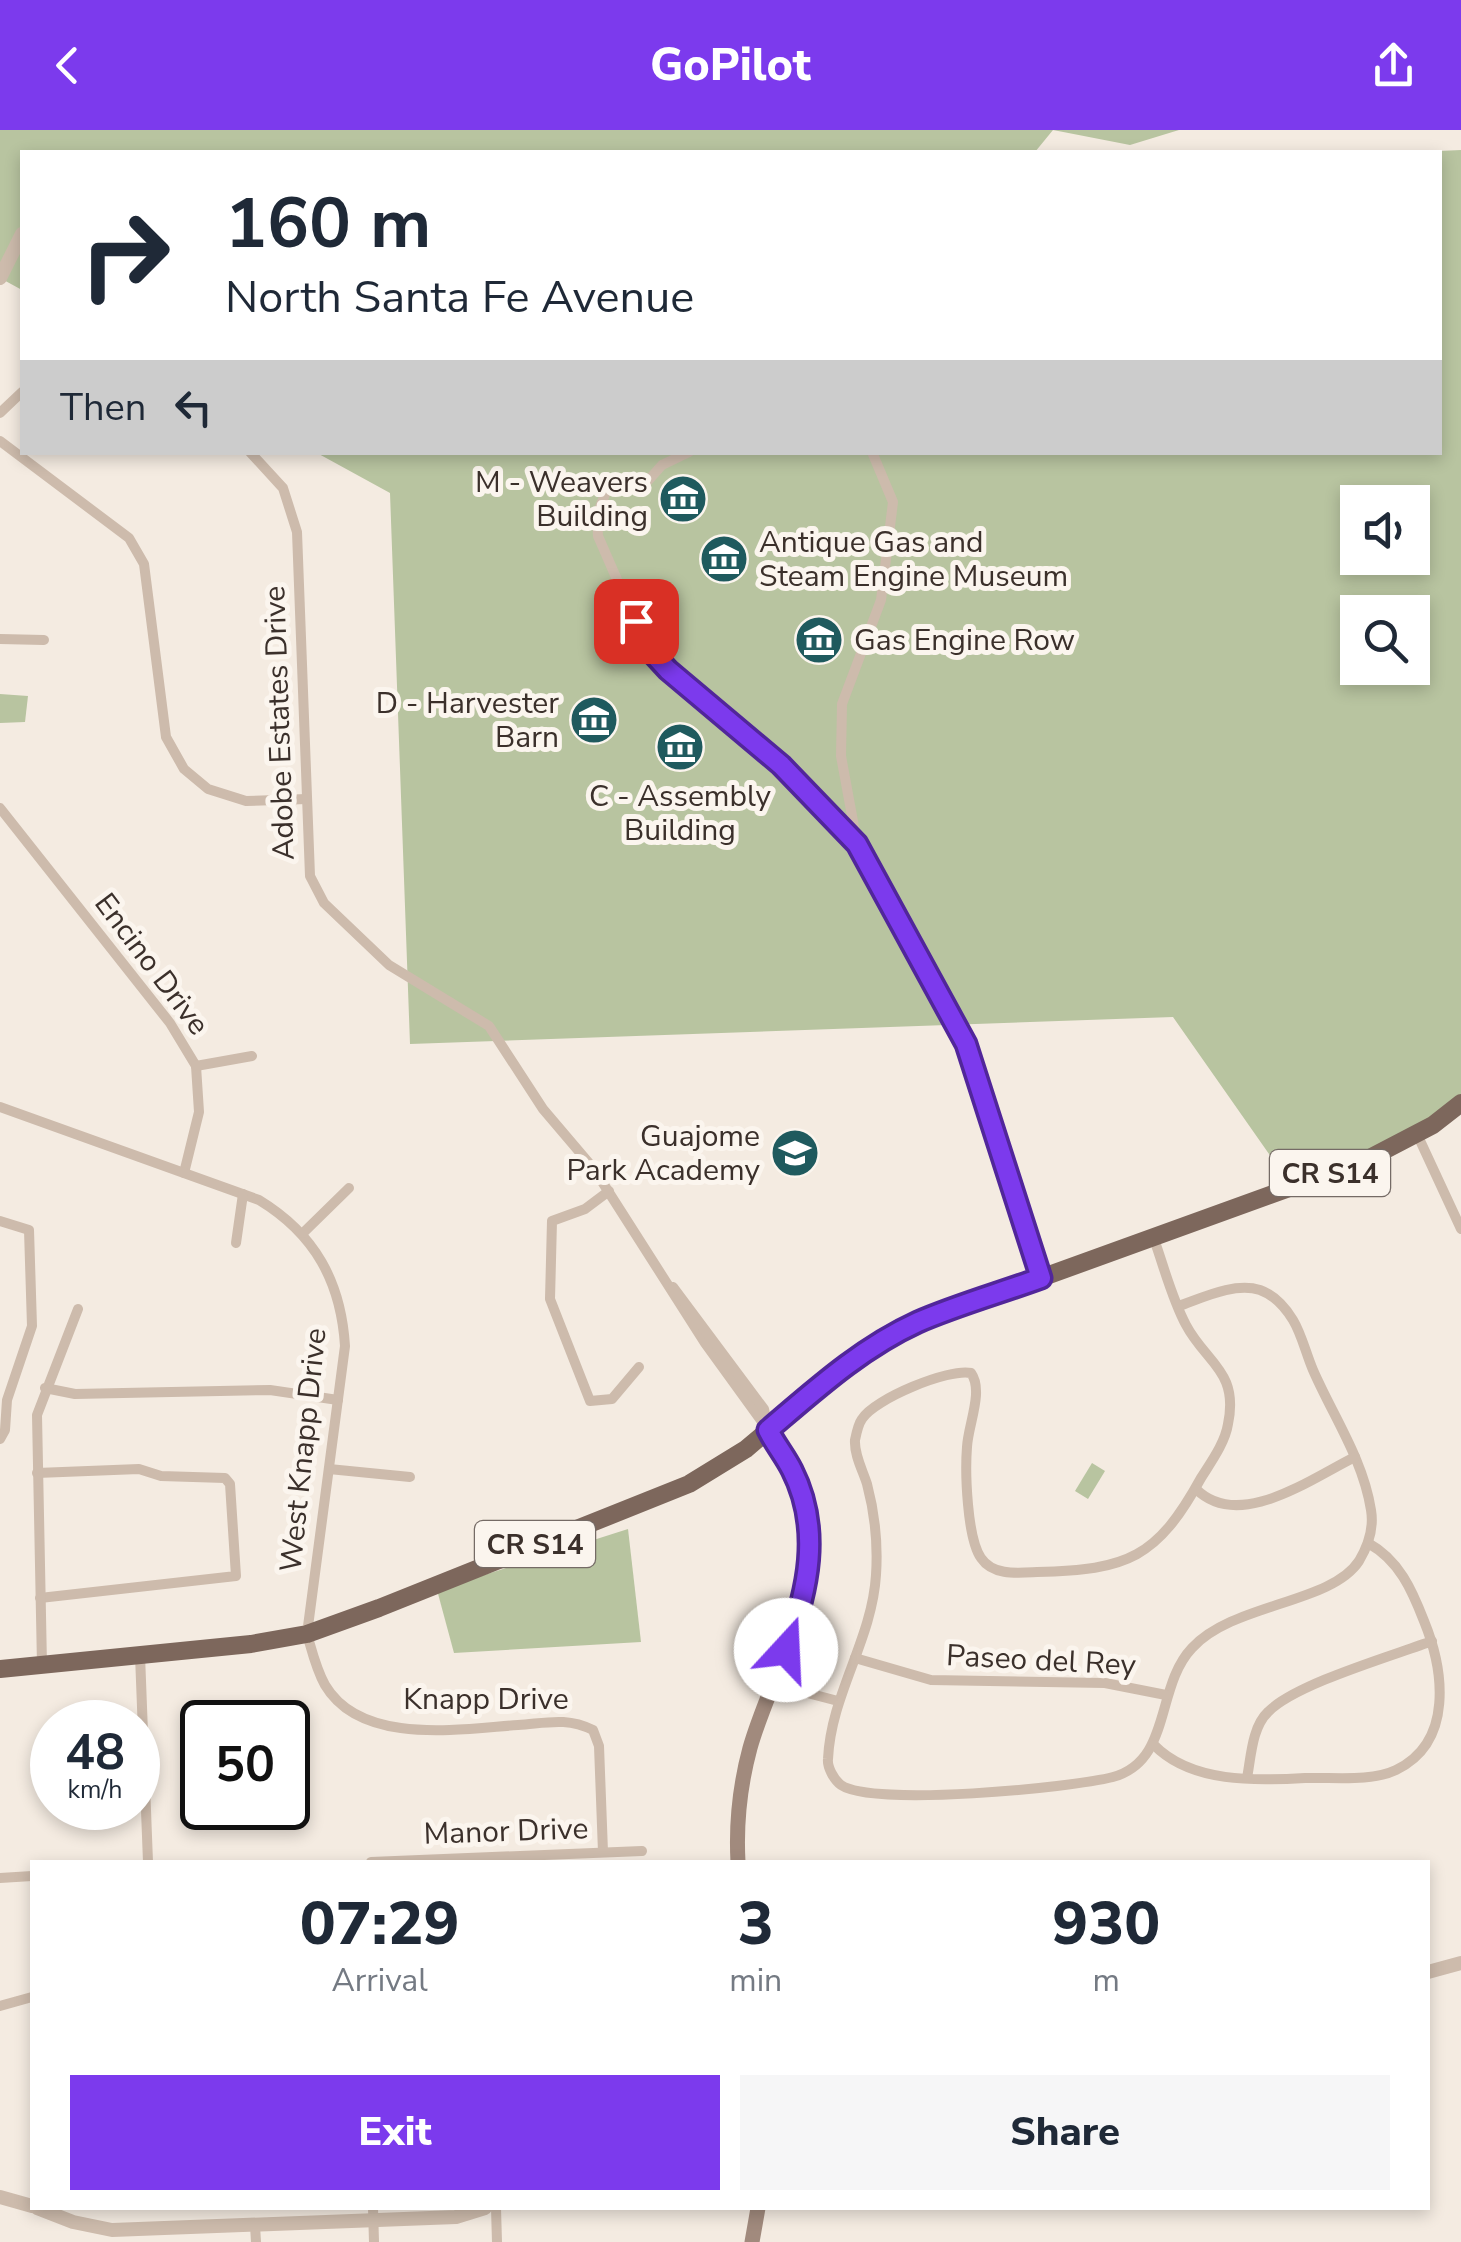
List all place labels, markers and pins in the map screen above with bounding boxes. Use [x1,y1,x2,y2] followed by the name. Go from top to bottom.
[475,462,648,537] place label: M - Weavers Building
[657,473,709,525] museum icon: M - Weavers Building
[759,522,1068,597] place label: Antique Gas and Steam Engine Museum
[698,533,750,585] museum icon: Antique Gas and Steam Engine Museum
[594,579,679,664] pin
[793,614,845,666] museum icon: Gas Engine Row
[854,620,1075,661] place label: Gas Engine Row
[376,683,559,758] place label: D - Harvester Barn
[568,694,620,746] museum icon: D - Harvester Barn
[654,721,706,773] museum icon: C - Assembly Building
[589,776,772,851] place label: C - Assembly Building
[567,1116,761,1191] place label: Guajome Park Academy
[769,1127,821,1179] school or university icon: Guajome Park Academy

